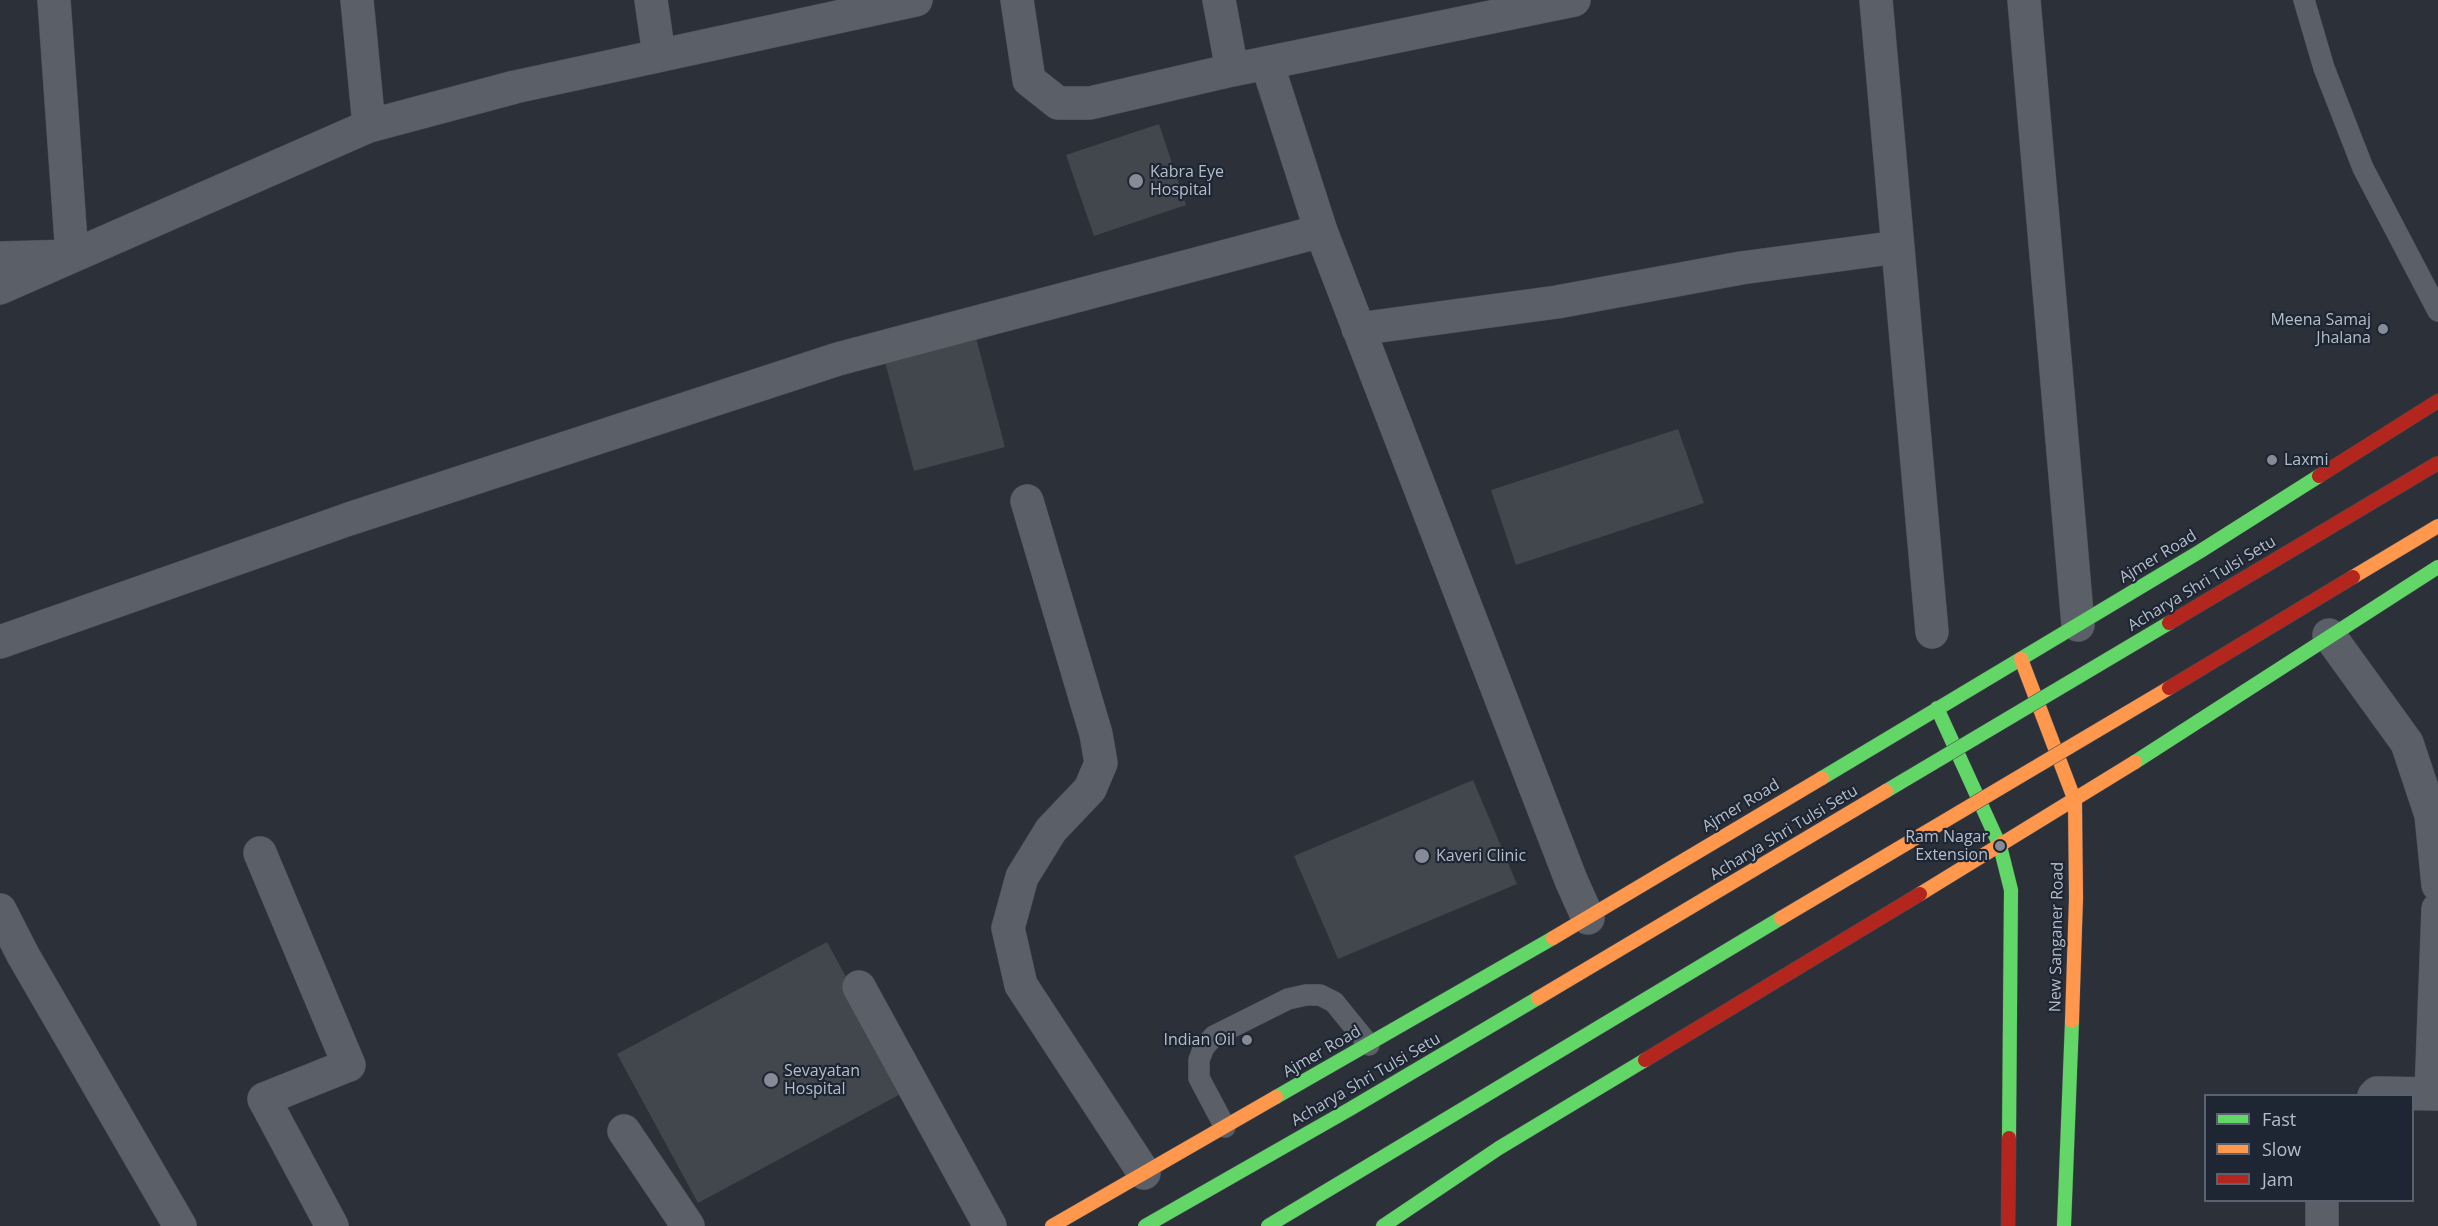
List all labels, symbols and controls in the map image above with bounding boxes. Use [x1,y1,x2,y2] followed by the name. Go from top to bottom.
[1150,162,1224,200] place label: Kabra Eye Hospital
[1127,172,1145,190] marker: Kabra Eye Hospital
[2270,310,2371,348] place label: Meena Samaj Jhalana
[2376,322,2390,336] marker: Meena Samaj Jhalana
[2284,450,2328,470] place label: Laxmi
[2265,453,2279,467] marker: Laxmi
[2116,526,2200,588] street label: Ajmer Road
[2125,532,2279,636] street label: Acharya Shri Tulsi Setu
[1699,775,1783,837] street label: Ajmer Road
[1707,781,1861,885] street label: Acharya Shri Tulsi Setu
[1905,827,1988,865] place label: Ram Nagar Extension
[1993,839,2007,853] marker: Ram Nagar Extension
[1436,846,1526,866] place label: Kaveri Clinic
[1413,847,1431,865] marker: Kaveri Clinic
[2046,862,2068,1012] street label: New Sanganer Road
[1280,1022,1364,1082] street label: Ajmer Road
[1288,1029,1444,1131] street label: Acharya Shri Tulsi Setu
[1164,1030,1235,1050] place label: Indian Oil
[1240,1033,1254,1047] marker: Indian Oil
[784,1061,860,1099] place label: Sevayatan Hospital
[762,1071,780,1089] marker: Sevayatan Hospital
[2204,1094,2414,1202] legend
[2262,1107,2296,1131] text: Fast
[2262,1137,2301,1161] text: Slow
[2262,1167,2294,1191] text: Jam

